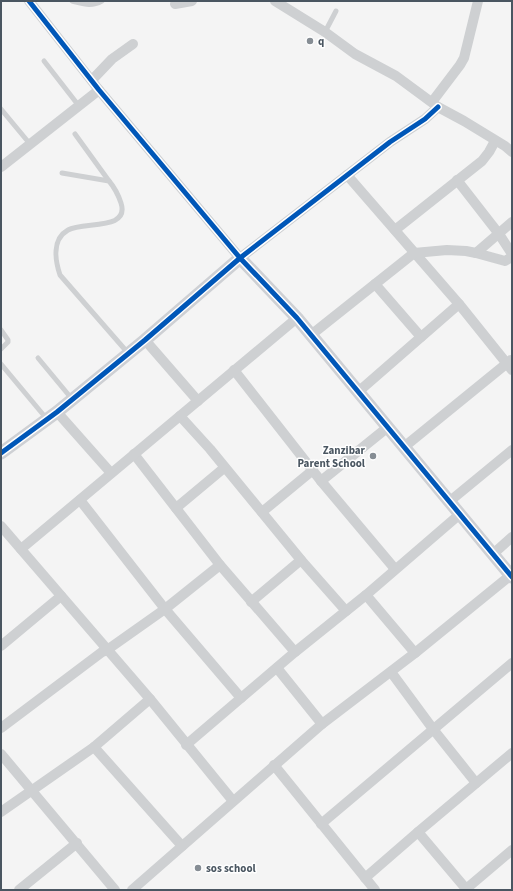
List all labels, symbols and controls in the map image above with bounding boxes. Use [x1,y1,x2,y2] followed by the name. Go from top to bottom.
[318,34,324,49] place label: q
[305,36,315,46] marker: q
[297,443,366,471] place label: Zanzibar Parent School
[368,451,378,461] marker: Zanzibar Parent School
[206,861,257,876] place label: sos school
[193,863,203,873] marker: sos school

